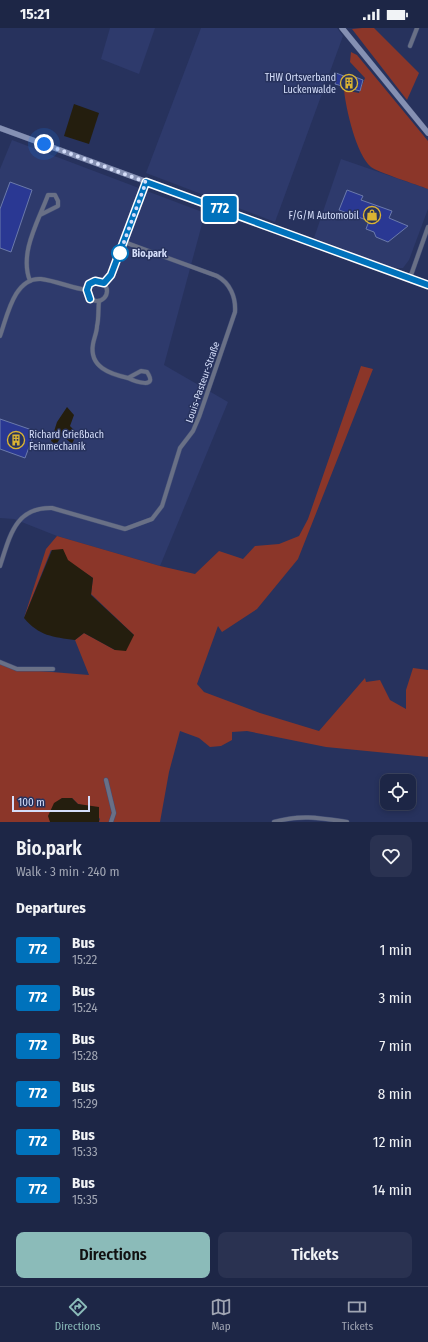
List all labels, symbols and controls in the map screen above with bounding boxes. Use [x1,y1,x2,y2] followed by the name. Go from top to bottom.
[20,5,50,23] text: 15:21
[265,72,336,96] place label: THW Ortsverband Luckenwalde
[339,73,359,93] building icon: THW Ortsverband Luckenwalde
[34,134,54,154] your location
[197,196,243,222] line badge: 772
[211,200,229,217] text: 772
[362,205,382,225] shop icon: F/G/M Automobil
[288,210,359,222] place label: F/G/M Automobil
[111,244,129,262] marker: Bio.park
[132,248,168,260] place label: Bio.park
[183,340,223,425] street label: Louis-Pasteur-Straße
[29,429,104,453] place label: Richard Grießbach Feinmechanik
[6,430,26,450] building icon: Richard Grießbach Feinmechanik
[380,774,416,810] map controls
[380,774,416,810] button: locate
[12,794,90,813] scale bar
[18,796,45,809] text: 100 m
[370,835,412,877] button: heart
[16,837,82,860] text: Bio.park
[16,864,119,879] text: Walk · 3 min · 240 m
[16,899,86,917] text: Departures
[72,934,95,952] text: Bus
[29,941,47,958] text: 772
[379,941,412,959] text: 1 min
[72,952,97,967] text: 15:22
[72,982,95,1000] text: Bus
[29,989,47,1006] text: 772
[378,989,412,1007] text: 3 min
[72,1000,98,1015] text: 15:24
[72,1030,95,1048] text: Bus
[29,1037,47,1054] text: 772
[379,1037,412,1055] text: 7 min
[72,1048,98,1063] text: 15:28
[72,1078,95,1096] text: Bus
[29,1085,47,1102] text: 772
[378,1085,412,1103] text: 8 min
[72,1096,98,1111] text: 15:29
[72,1126,95,1144] text: Bus
[29,1133,47,1150] text: 772
[373,1133,412,1151] text: 12 min
[72,1144,98,1159] text: 15:33
[72,1174,95,1192] text: Bus
[29,1181,47,1198] text: 772
[372,1181,412,1199] text: 14 min
[72,1192,98,1207] text: 15:35
[16,1232,210,1278] button: Directions
[218,1232,412,1278] button: Tickets
[55,1296,100,1333] tab: Directions
[210,1296,232,1333] tab: Map
[342,1296,373,1333] tab: Tickets

